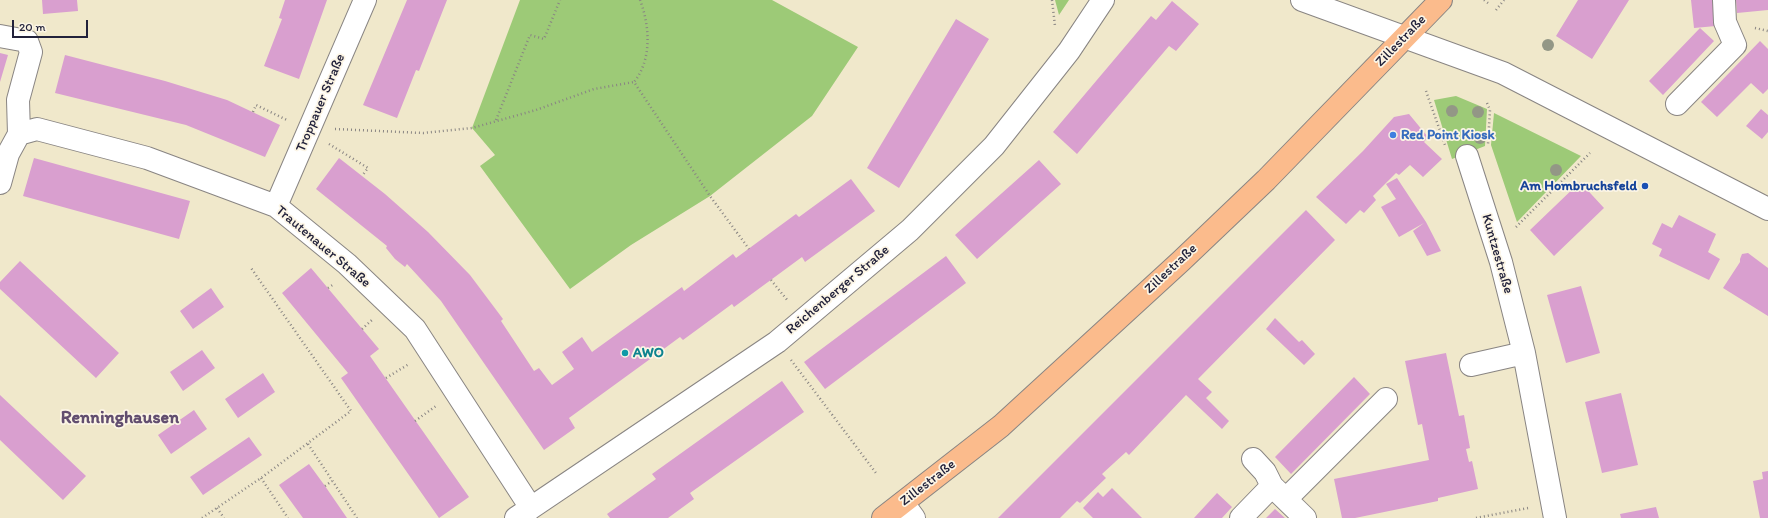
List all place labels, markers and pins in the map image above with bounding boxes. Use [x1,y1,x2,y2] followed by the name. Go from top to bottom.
[1401,127,1495,143] place label: Red Point Kiosk
[1388,130,1398,140] marker: Red Point Kiosk
[1520,178,1637,194] place label: Am Hombruchsfeld
[1640,181,1650,191] marker: Am Hombruchsfeld
[633,345,664,361] place label: AWO
[620,348,630,358] marker: AWO

